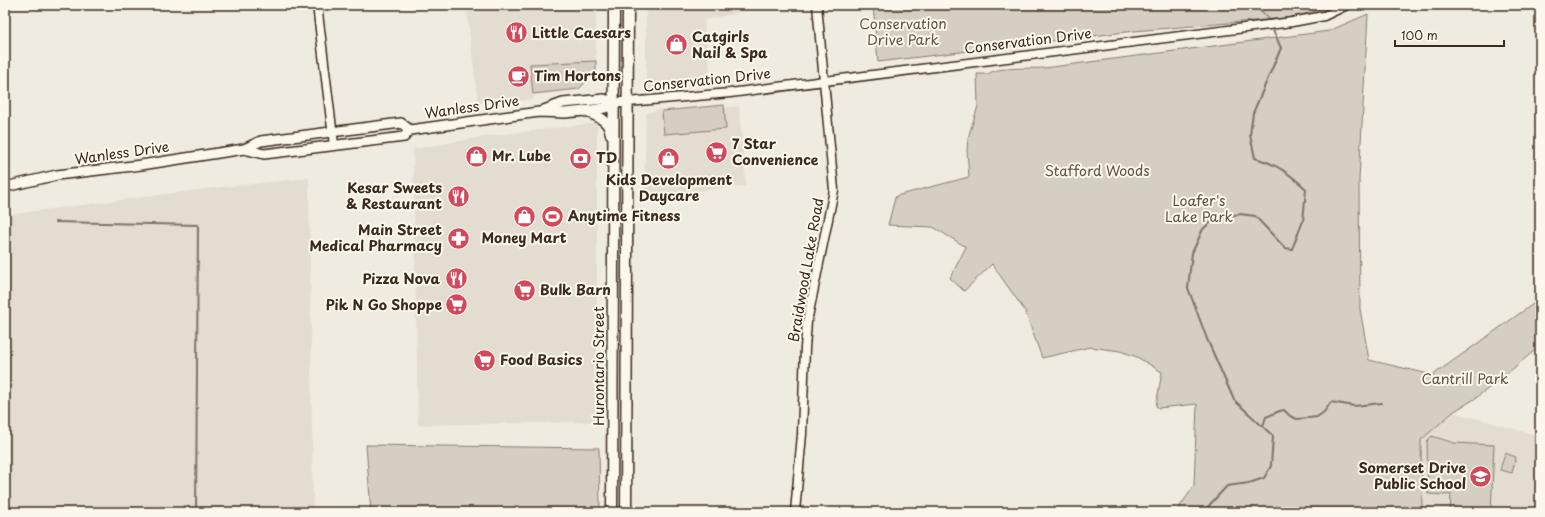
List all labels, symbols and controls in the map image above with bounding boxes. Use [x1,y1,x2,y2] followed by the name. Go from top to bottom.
[859,13,947,50] park label: Conservation Drive Park
[504,20,530,46] restaurant icon: Little Caesars
[532,22,631,43] place label: Little Caesars
[963,22,1093,59] street label: Conservation Drive
[1395,22,1504,48] scale bar
[692,26,768,63] place label: Catgirls Nail & Spa
[1401,26,1438,44] text: 100 m
[663,32,689,58] shop icon: Catgirls Nail & Spa
[642,62,772,97] street label: Conservation Drive
[505,63,531,89] cafe icon: Tim Hortons
[534,65,621,86] place label: Tim Hortons
[423,89,521,124] street label: Wanless Drive
[732,133,819,170] place label: 7 Star Convenience
[73,135,171,170] street label: Wanless Drive
[704,139,730,165] supermarket icon: 7 Star Convenience
[463,143,489,169] shop icon: Mr. Lube
[492,145,551,166] place label: Mr. Lube
[568,145,594,171] bank icon: TD
[656,145,682,171] shop icon: Kids Development Daycare
[596,147,617,168] place label: TD
[1044,160,1150,181] park label: Stafford Woods
[606,169,732,206] place label: Kids Development Daycare
[346,177,442,214] place label: Kesar Sweets & Restaurant
[445,183,471,209] restaurant icon: Kesar Sweets & Restaurant
[1165,190,1234,227] park label: Loafer's Lake Park
[783,196,829,344] street label: Braidwood Lake Road
[511,203,537,229] shop icon: Money Mart
[540,203,566,229] sports icon: Anytime Fitness
[568,205,680,226] place label: Anytime Fitness
[309,219,442,256] place label: Main Street Medical Pharmacy
[445,225,471,251] pharmacy icon: Main Street Medical Pharmacy
[481,227,567,248] place label: Money Mart
[443,266,469,292] restaurant icon: Pizza Nova
[362,268,440,289] place label: Pizza Nova
[512,277,538,303] supermarket icon: Bulk Barn
[540,279,611,300] place label: Bulk Barn
[444,292,470,318] supermarket icon: Pik N Go Shoppe
[325,294,442,315] place label: Pik N Go Shoppe
[588,306,609,426] street label: Hurontario Street
[471,347,497,373] supermarket icon: Food Basics
[500,349,582,370] place label: Food Basics
[1422,368,1509,389] park label: Cantrill Park
[1359,457,1466,494] place label: Somerset Drive Public School
[1468,463,1494,489] school or university icon: Somerset Drive Public School

